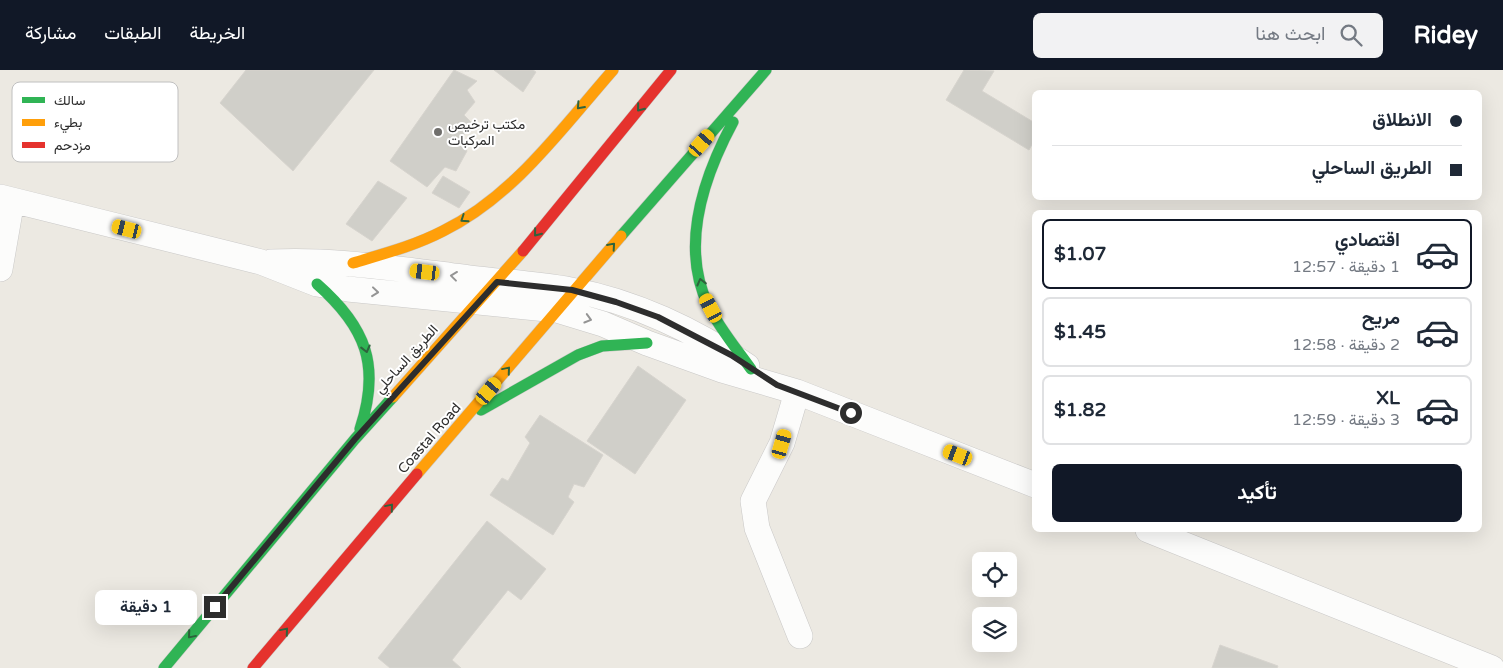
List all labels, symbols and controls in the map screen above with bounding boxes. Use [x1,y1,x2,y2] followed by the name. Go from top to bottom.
[1033,13,1383,58] search box
[1337,21,1365,49] icon: search
[1413,21,1478,50] text: Ridey
[25,22,76,44] text: مشاركة
[104,22,161,44] text: الطبقات
[189,22,245,44] text: الخريطة
[1255,23,1325,45] text: ابحث هنا
[12,82,178,162] legend
[54,92,85,109] text: سالك
[577,101,586,110] one-way arrow
[636,102,645,111] one-way arrow
[1372,109,1432,131] text: الانطلاق
[54,114,82,134] text: بطيء
[448,116,525,149] place label: مكتب ترخيص المركبات
[432,126,444,138] marker: مكتب ترخيص المركبات
[686,127,717,159] car
[54,137,91,154] text: مزدحم
[1312,157,1432,179] text: الطريق الساحلي
[460,213,470,222] one-way arrow
[110,218,143,240] car
[533,228,542,237] one-way arrow
[1335,229,1400,251] text: اقتصادي
[1415,232,1460,277] icon: car
[606,242,615,251] one-way arrow
[1054,243,1106,265] text: $1.07
[1292,257,1400,277] text: 1 دقيقة · 12:57
[409,263,440,281] car
[450,271,458,282] one-way arrow
[696,278,707,287] one-way arrow
[371,286,379,297] one-way arrow
[697,291,724,325] car
[1362,307,1400,329] text: مريح
[1415,310,1460,355] icon: car
[583,314,591,324] one-way arrow
[371,321,444,399] street label: الطريق الساحلي
[1054,321,1106,343] text: $1.45
[1292,335,1400,355] text: 2 دقيقة · 12:58
[360,345,371,354] one-way arrow
[501,366,510,375] one-way arrow
[473,375,504,407] car
[1376,387,1400,409] text: XL
[1415,388,1460,433] icon: car
[1054,399,1106,421] text: $1.82
[394,400,465,477] street label: Coastal Road
[840,402,862,424] route start
[1292,410,1400,430] text: 3 دقيقة · 12:59
[770,428,793,460] car
[941,443,974,467] car
[1052,464,1462,522] button: تأكيد
[384,504,393,513] one-way arrow
[972,552,1017,652] map controls
[972,552,1017,597] button: locate
[95,590,198,624] callout: 1 دقيقة
[204,596,226,618] route end
[120,597,172,617] text: 1 دقيقة
[972,607,1017,652] button: layers
[279,627,288,636] one-way arrow
[188,630,197,639] one-way arrow

